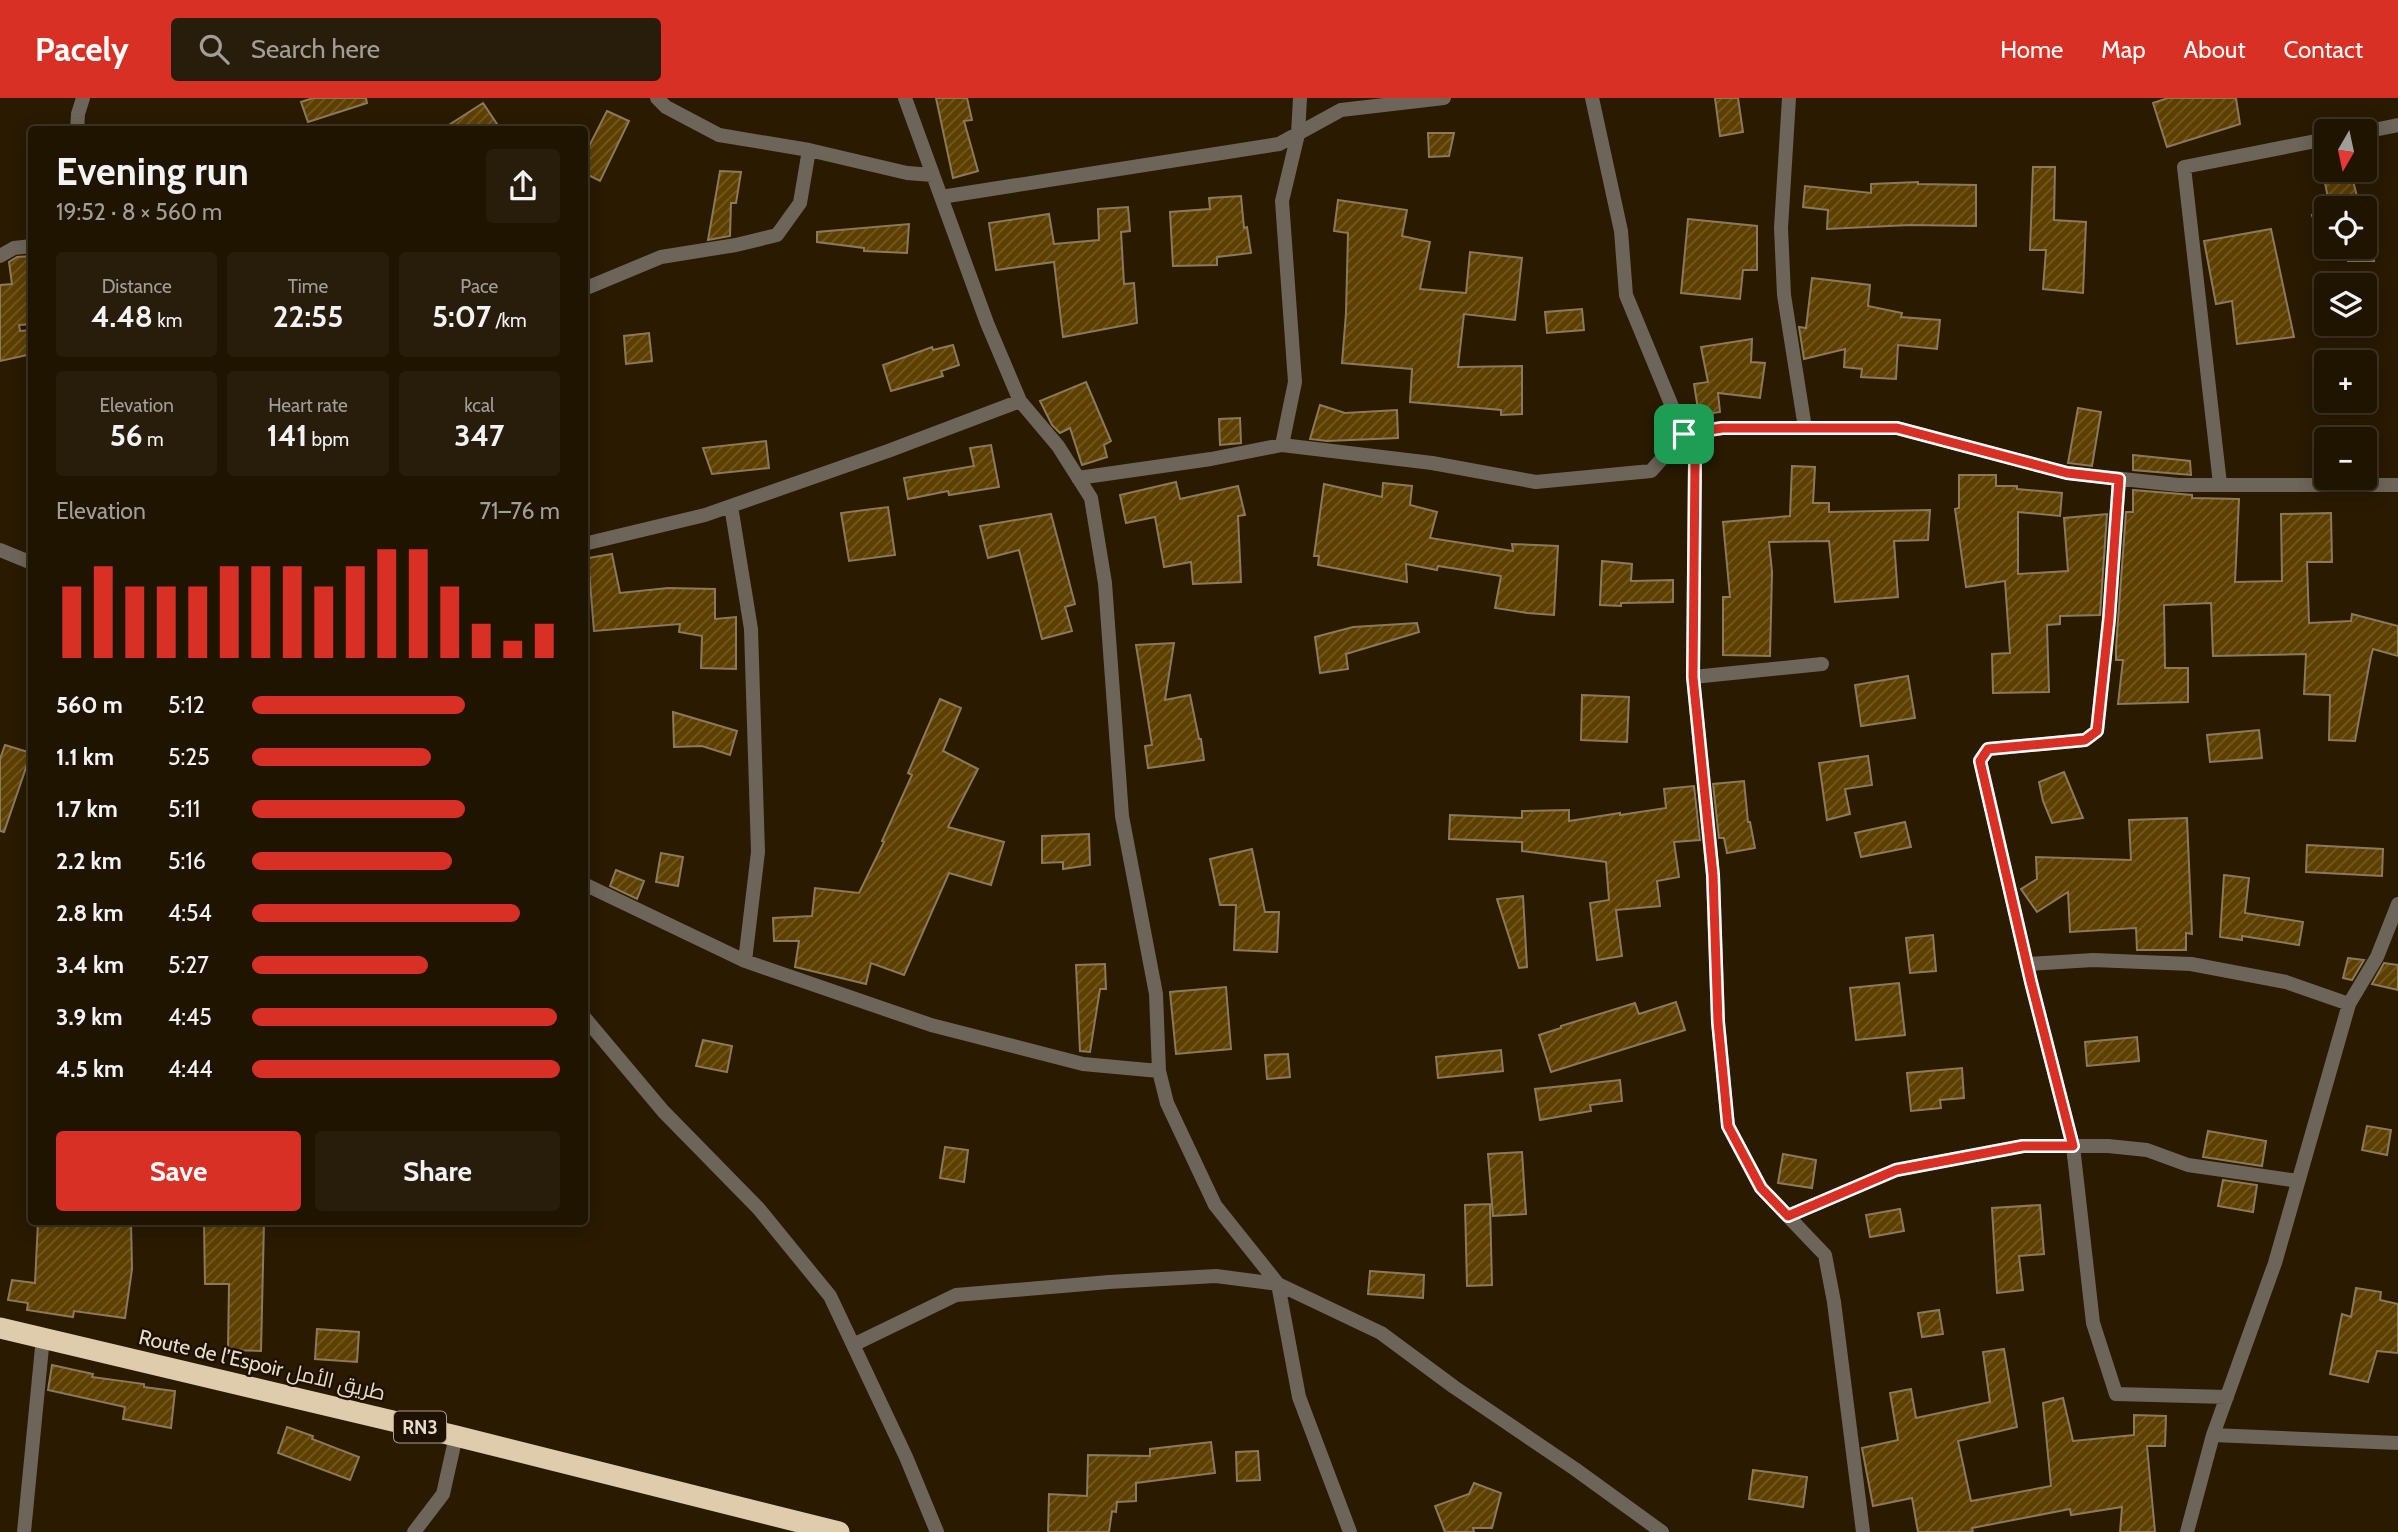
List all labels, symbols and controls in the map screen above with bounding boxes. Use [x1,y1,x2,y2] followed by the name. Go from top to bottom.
[171,18,661,81] search box
[35,29,129,69] text: Pacely
[195,30,233,68] icon: search
[251,33,380,65] text: Search here
[2000,35,2063,64] text: Home
[2101,35,2146,64] text: Map
[2184,35,2246,64] text: About
[2284,35,2363,64] text: Contact
[2314,119,2376,182] north arrow
[2314,119,2377,490] map controls
[56,148,249,195] text: Evening run
[486,149,560,223] button: share
[2314,196,2377,259] button: locate
[56,198,222,226] text: 19:52 · 8 × 560 m
[2314,273,2377,336] button: layers
[102,275,172,298] text: Distance
[288,275,328,298] text: Time
[460,275,498,298] text: Pace
[91,298,153,335] text: 4.48
[273,298,343,335] text: 22:55
[432,298,491,335] text: 5:07
[153,309,182,332] text: km
[491,309,527,332] text: /km
[2314,350,2377,413] button: +
[100,394,174,417] text: Elevation
[268,394,348,417] text: Heart rate
[464,394,494,417] text: kcal
[1654,404,1714,464] pin
[1665,415,1703,453] icon: arrive
[110,417,143,454] text: 56
[267,417,307,454] text: 141
[454,417,504,454] text: 347
[2314,427,2377,490] button: −
[143,428,164,451] text: m
[307,428,349,451] text: bpm
[56,497,146,525] text: Elevation
[479,497,560,525] text: 71–76 m
[56,691,123,719] text: 560 m
[168,691,205,719] text: 5:12
[56,743,114,771] text: 1.1 km
[168,743,210,771] text: 5:25
[56,795,118,823] text: 1.7 km
[168,795,200,823] text: 5:11
[56,847,122,875] text: 2.2 km
[168,847,206,875] text: 5:16
[56,899,123,927] text: 2.8 km
[168,899,212,927] text: 4:54
[56,951,124,979] text: 3.4 km
[168,951,209,979] text: 5:27
[56,1003,122,1031] text: 3.9 km
[168,1003,212,1031] text: 4:45
[56,1055,124,1083] text: 4.5 km
[168,1055,213,1083] text: 4:44
[56,1131,301,1211] button: Save
[315,1131,560,1211] button: Share
[136,1324,388,1406] street label: Route de l’Espoir طريق الأمل
[394,1412,446,1442] road number: RN3

